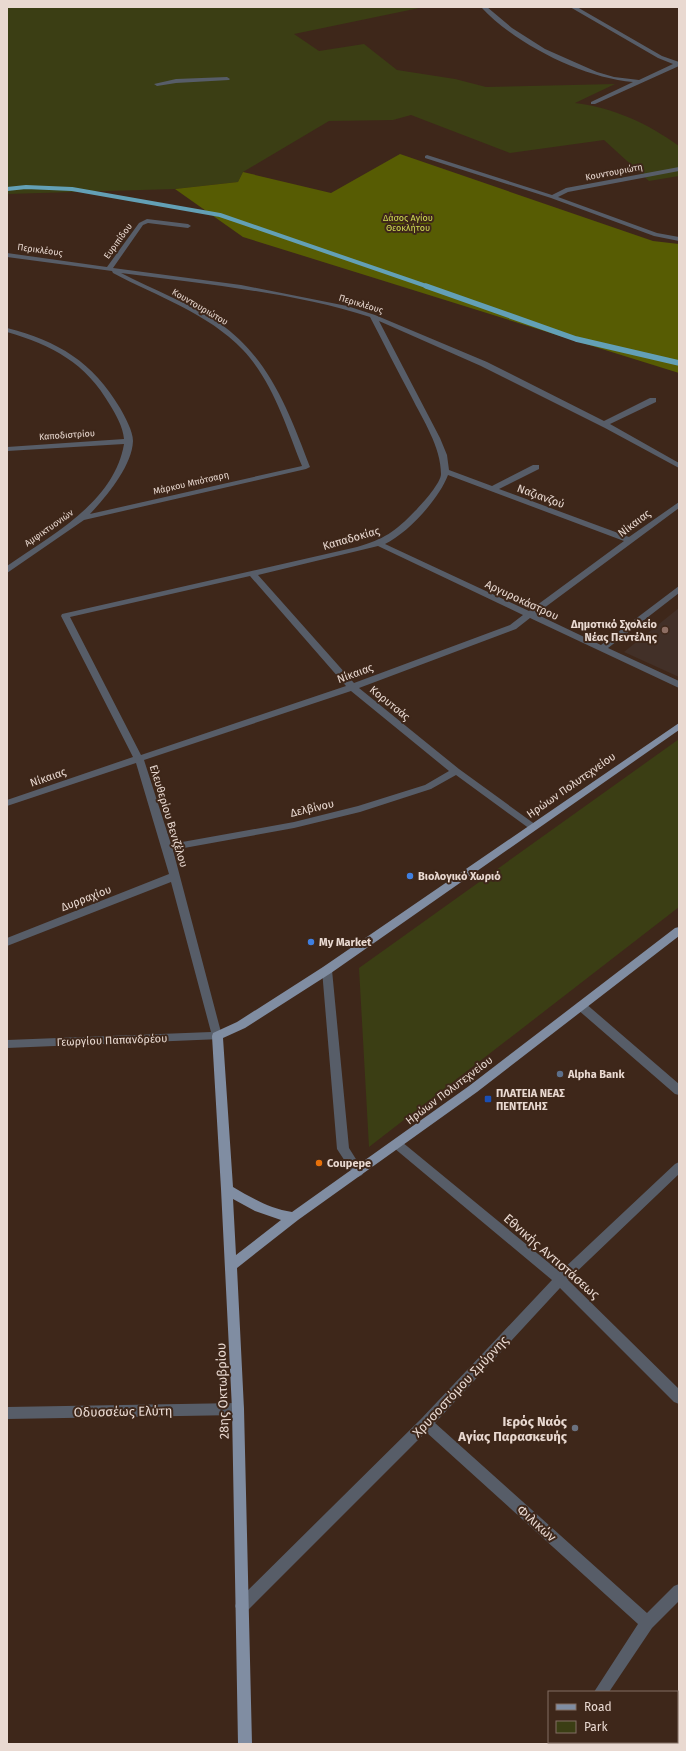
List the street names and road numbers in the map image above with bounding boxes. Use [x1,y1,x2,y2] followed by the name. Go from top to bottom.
[585,162,643,182] street label: Κουντουριώτη
[102,221,134,261] street label: Ευριπίδου
[17,242,64,258] street label: Περικλέους
[170,287,230,327] street label: Κουντουριώτου
[338,293,385,316] street label: Περικλέους
[39,428,95,442] street label: Καποδιστρίου
[152,469,230,497] street label: Μάρκου Μπότσαρη
[515,482,566,511] street label: Ναζιανζού
[23,507,76,548] street label: Αμφικτυονιών
[615,507,653,540] street label: Νίκαιας
[321,524,381,553] street label: Καπαδοκίας
[483,578,561,623] street label: Αργυροκάστρου
[335,661,375,686] street label: Νίκαιας
[367,683,412,724] street label: Κορυτσάς
[524,750,618,821] street label: Ηρώων Πολυτεχνείου
[147,763,190,869] street label: Ελευθερίου Βενιζέλου
[28,765,68,790] street label: Νίκαιας
[289,797,335,820] street label: Δελβίνου
[59,883,113,914] street label: Δυρραχίου
[56,1032,168,1049] street label: Γεωργίου Παπανδρέου
[403,1053,495,1127] street label: Ηρώων Πολυτεχνείου
[501,1211,603,1302] street label: Εθνικής Αντιστάσεως
[409,1333,511,1440] street label: Χρυσοστόμου Σμύρνης
[213,1342,232,1439] street label: 28ης Οκτωβρίου
[74,1403,172,1420] street label: Οδυσσέως Ελύτη
[514,1502,560,1545] street label: Φιλικών

